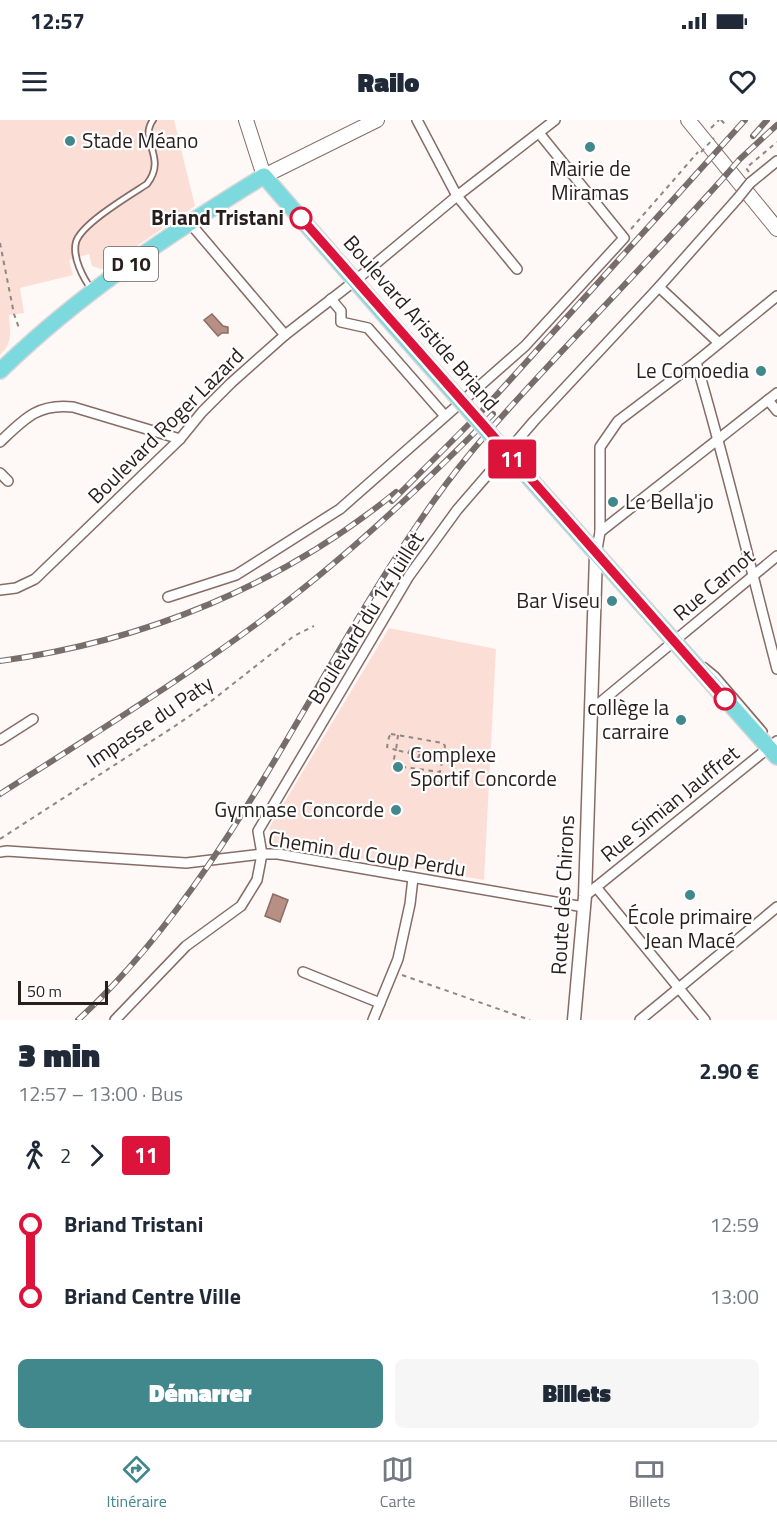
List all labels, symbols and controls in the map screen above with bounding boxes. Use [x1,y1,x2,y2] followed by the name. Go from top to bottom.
[30,4,85,38] text: 12:57
[357,61,420,102] text: Railo
[18,65,51,98] icon: menu
[726,65,759,98] icon: heart
[82,124,198,156] place label: Stade Méano
[63,134,77,148] marker: Stade Méano
[583,140,597,154] marker: Mairie de Miramas
[549,152,631,208] place label: Mairie de Miramas
[151,201,284,233] place label: Briand Tristani
[290,207,312,229] marker: Briand Tristani
[336,227,507,417] street label: Boulevard Aristide Briand
[104,247,158,281] road number: D 10
[80,340,251,511] street label: Boulevard Roger Lazard
[636,354,749,386] place label: Le Comoedia
[754,364,768,378] marker: Le Comoedia
[485,440,539,478] line badge: 11
[500,443,524,475] text: 11
[625,485,714,517] place label: Le Bella'jo
[606,495,620,509] marker: Le Bella'jo
[299,524,432,710] street label: Boulevard du 14 Juillet
[665,540,762,628] street label: Rue Carnot
[516,584,600,616] place label: Bar Viseu
[605,594,619,608] marker: Bar Viseu
[80,667,219,775] street label: Impasse du Paty
[714,688,736,710] unlabelled marker
[587,691,669,747] place label: collège la carraire
[674,713,688,727] marker: collège la carraire
[593,737,746,869] street label: Rue Simian Jauffret
[410,738,557,794] place label: Complexe Sportif Concorde
[391,760,405,774] marker: Complexe Sportif Concorde
[214,793,384,825] place label: Gymnase Concorde
[389,803,403,817] marker: Gymnase Concorde
[542,814,582,976] street label: Route des Chirons
[266,822,468,884] street label: Chemin du Coup Perdu
[683,888,697,902] marker: École primaire Jean Macé
[628,900,752,956] place label: École primaire Jean Macé
[18,978,108,1006] scale bar
[27,979,62,1003] text: 50 m
[18,1030,100,1080] text: 3 min
[699,1054,759,1088] text: 2.90 €
[18,1078,183,1109] text: 12:57 – 13:00 · Bus
[18,1139,51,1172] icon: walk
[80,1139,113,1172] icon: forward
[134,1139,158,1171] text: 11
[60,1140,71,1171] text: 2
[64,1207,203,1241] text: Briand Tristani
[710,1209,759,1240] text: 12:59
[64,1279,241,1313] text: Briand Centre Ville
[710,1281,759,1312] text: 13:00
[18,1359,383,1428] button: Démarrer
[395,1359,759,1428] button: Billets
[106,1453,167,1513] tab: Itinéraire
[380,1453,416,1513] tab: Carte
[629,1453,671,1513] tab: Billets

